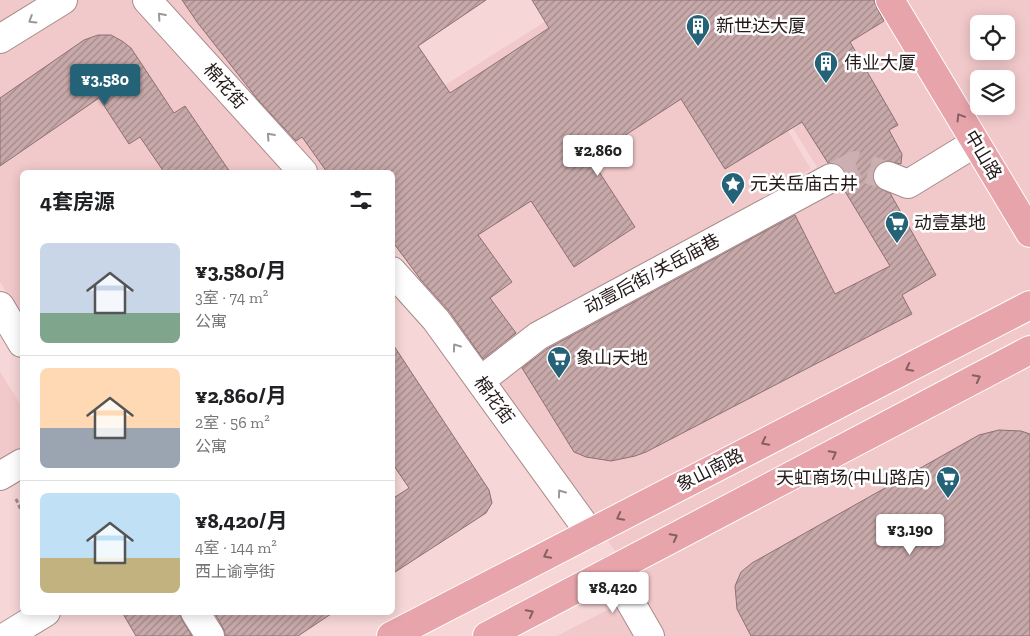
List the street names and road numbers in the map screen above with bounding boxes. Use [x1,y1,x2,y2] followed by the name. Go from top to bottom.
[199,59,251,113] street label: 棉花街
[960,126,1006,184] street label: 中山路
[581,229,723,319] street label: 动壹后街/关岳庙巷
[469,372,519,428] street label: 棉花街
[673,444,747,496] street label: 象山南路

